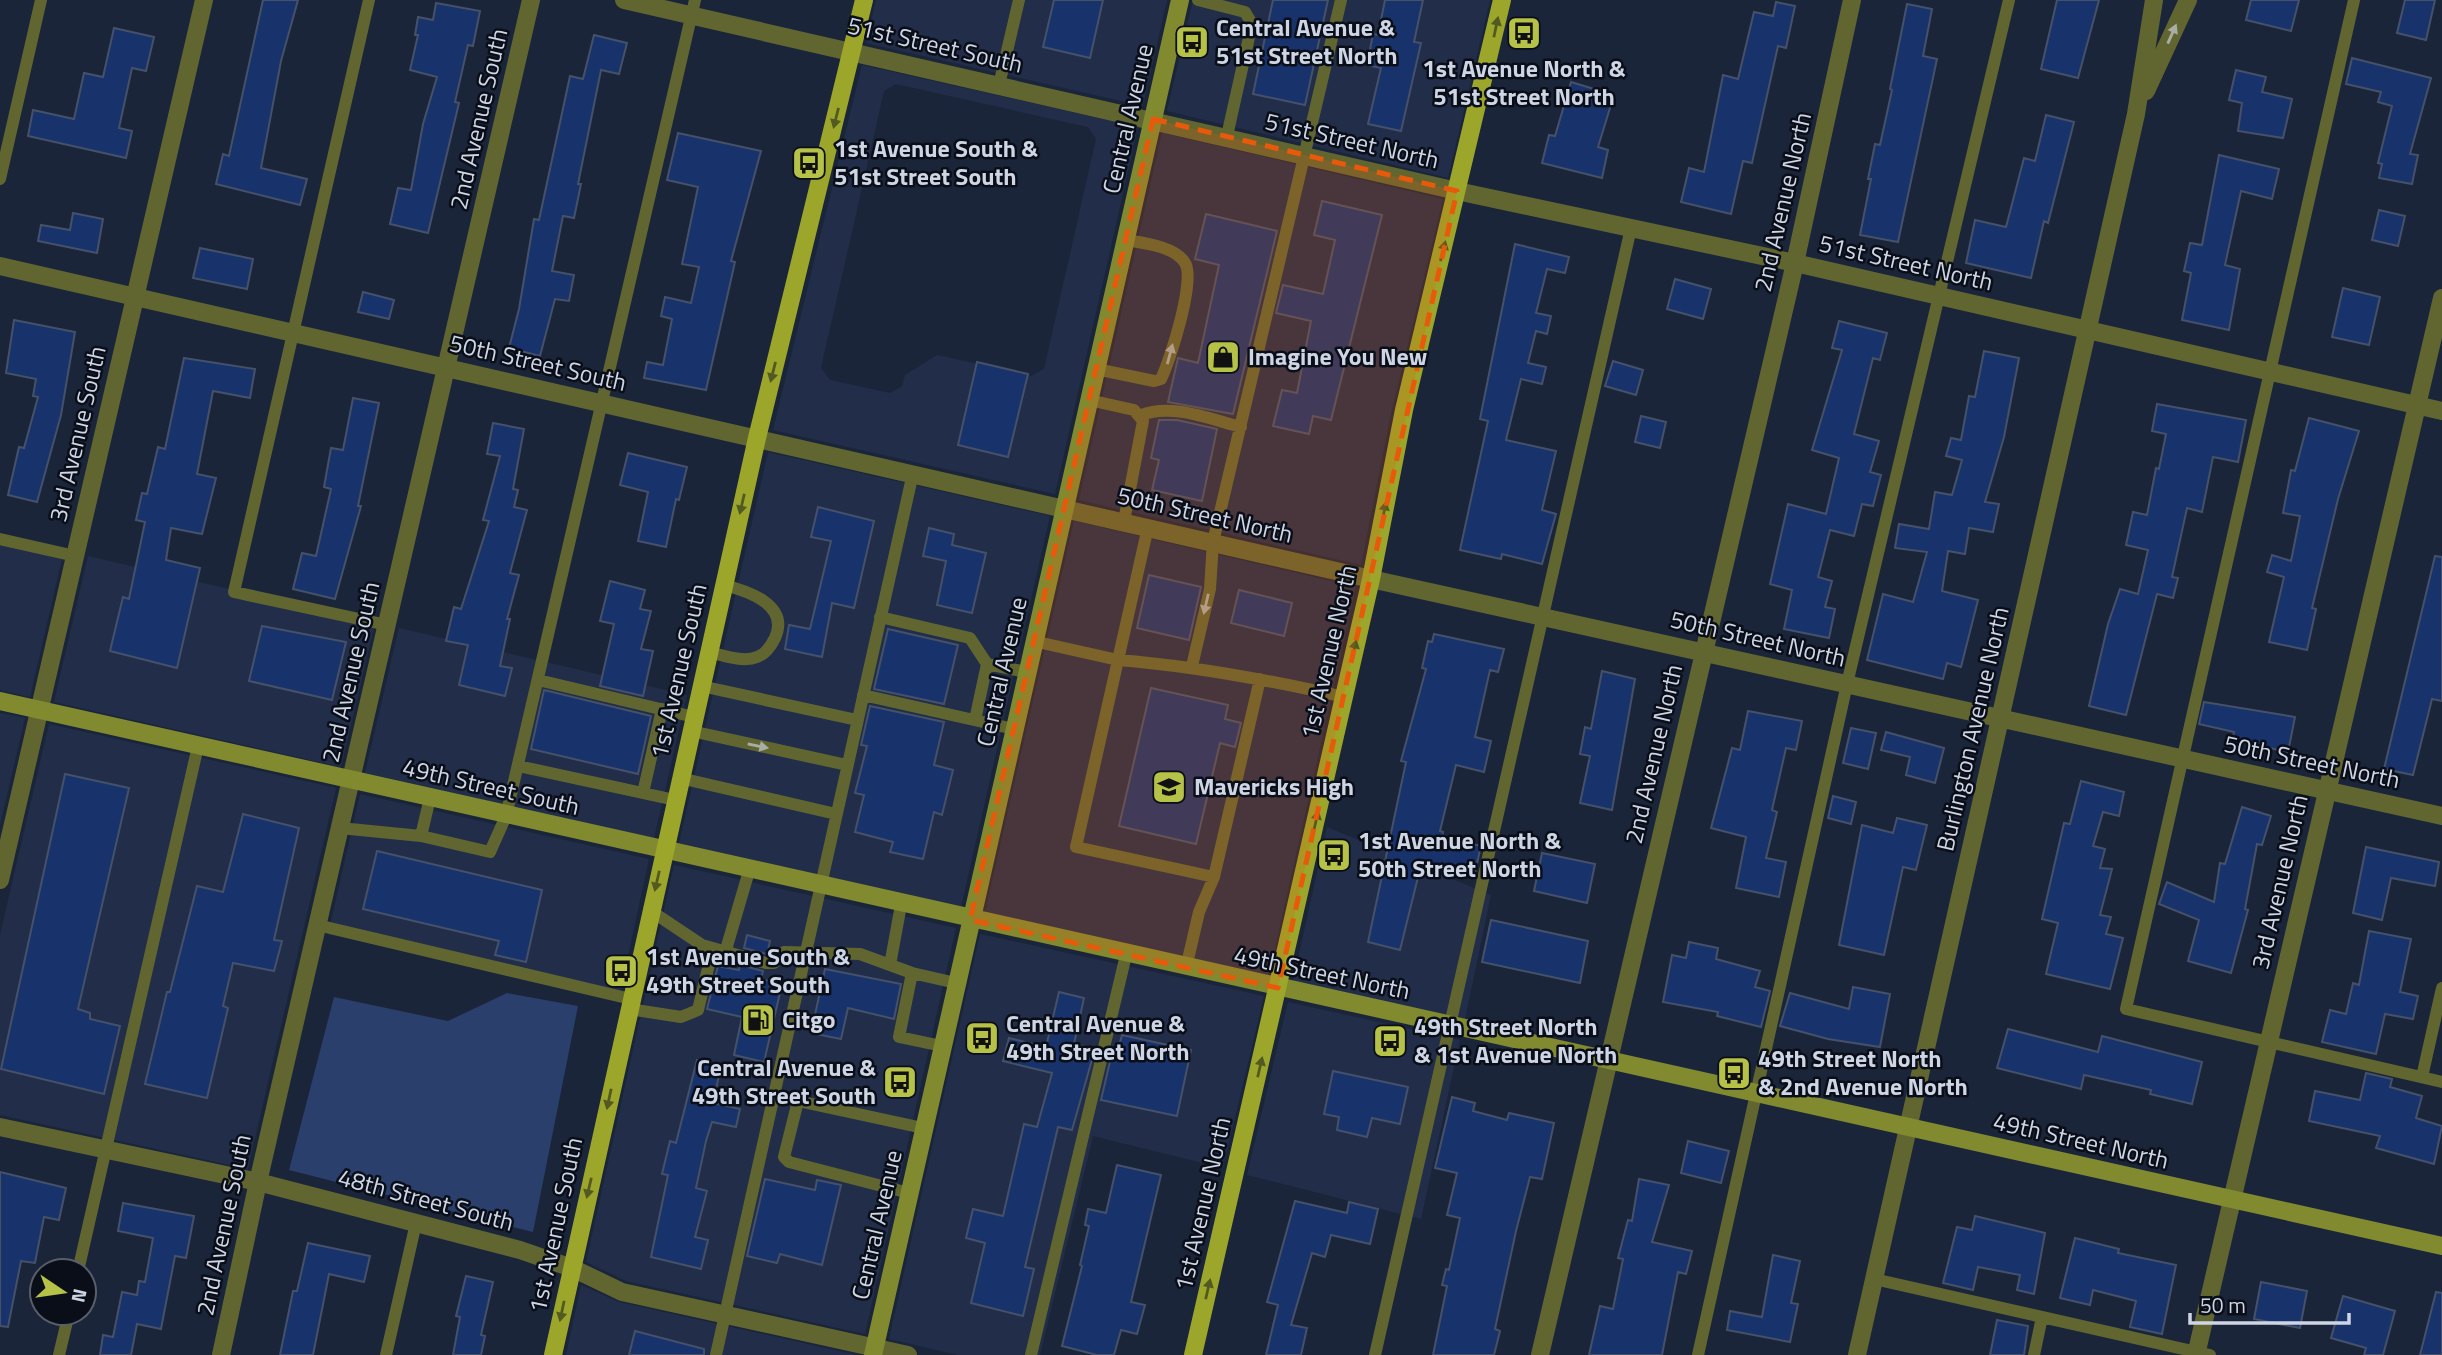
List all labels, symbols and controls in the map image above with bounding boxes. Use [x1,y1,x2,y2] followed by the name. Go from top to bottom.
[844,6,1026,82] street label: 51st Street South
[1216,9,1398,73] place label: Central Avenue & 51st Street North
[1505,14,1543,52] bus stop icon: 1st Avenue North & 51st Street North
[1491,16,1502,38] one-way arrow
[1173,23,1211,61] bus stop icon: Central Avenue & 51st Street North
[2167,24,2178,45] one-way arrow
[440,25,516,213] street label: 2nd Avenue South
[1092,40,1162,197] street label: Central Avenue
[1422,50,1626,114] place label: 1st Avenue North & 51st Street North
[1262,103,1443,178] street label: 51st Street North
[830,107,841,129] one-way arrow
[1744,109,1820,295] street label: 2nd Avenue North
[834,130,1038,194] place label: 1st Avenue South & 51st Street South
[790,144,828,182] bus stop icon: 1st Avenue South & 51st Street South
[1816,225,1997,300] street label: 51st Street North
[1437,240,1448,262] one-way arrow
[446,324,630,400] street label: 50th Street South
[1204,338,1242,376] shop icon: Imagine You New
[1248,338,1427,374] place label: Imagine You New
[39,342,115,525] street label: 3rd Avenue South
[1165,343,1176,365] one-way arrow
[767,361,778,383] one-way arrow
[1114,476,1296,552] street label: 50th Street North
[736,494,747,516] one-way arrow
[1378,501,1389,523] one-way arrow
[1291,561,1365,742] street label: 1st Avenue North
[312,578,388,766] street label: 2nd Avenue South
[640,580,716,762] street label: 1st Avenue South
[966,593,1036,750] street label: Central Avenue
[1200,594,1211,616] one-way arrow
[1667,600,1849,676] street label: 50th Street North
[1926,603,2018,855] street label: Burlington Avenue North
[1349,639,1360,661] one-way arrow
[1615,661,1691,847] street label: 2nd Avenue North
[2221,725,2404,797] street label: 50th Street North
[747,741,769,752] one-way arrow
[399,748,583,824] street label: 49th Street South
[1150,768,1188,806] school or university icon: Mavericks High
[1194,768,1354,804] place label: Mavericks High
[2241,791,2317,973] street label: 3rd Avenue North
[1311,810,1322,832] one-way arrow
[1358,822,1561,886] place label: 1st Avenue North & 50th Street North
[1315,836,1353,874] bus stop icon: 1st Avenue North & 50th Street North
[652,870,663,892] one-way arrow
[1231,936,1414,1008] street label: 49th Street North
[646,938,850,1002] place label: 1st Avenue South & 49th Street South
[602,952,640,990] bus stop icon: 1st Avenue South & 49th Street South
[739,1001,777,1039] fuel station icon: Citgo
[782,1001,836,1037] place label: Citgo
[1006,1005,1189,1069] place label: Central Avenue & 49th Street North
[1414,1008,1617,1072] place label: 49th Street North & 1st Avenue North
[963,1019,1001,1057] bus stop icon: Central Avenue & 49th Street North
[1371,1022,1409,1060] bus stop icon: 49th Street North & 1st Avenue North
[1758,1040,1968,1104] place label: 49th Street North & 2nd Avenue North
[692,1049,876,1113] place label: Central Avenue & 49th Street South
[1715,1054,1753,1092] bus stop icon: 49th Street North & 2nd Avenue North
[1255,1056,1266,1078] one-way arrow
[881,1063,919,1101] bus stop icon: Central Avenue & 49th Street South
[603,1088,614,1110] one-way arrow
[1990,1102,2172,1178] street label: 49th Street North
[1165,1113,1239,1294] street label: 1st Avenue North
[186,1131,260,1319] street label: 2nd Avenue South
[519,1134,591,1316] street label: 1st Avenue South
[841,1146,911,1303] street label: Central Avenue
[334,1158,518,1240] street label: 48th Street South
[584,1177,595,1199] one-way arrow
[28,1257,98,1327] north arrow
[1203,1277,1214,1299] one-way arrow
[2190,1282,2349,1326] scale bar
[64,1286,96,1306] text: N
[2200,1289,2246,1321] text: 50 m
[557,1300,568,1322] one-way arrow

